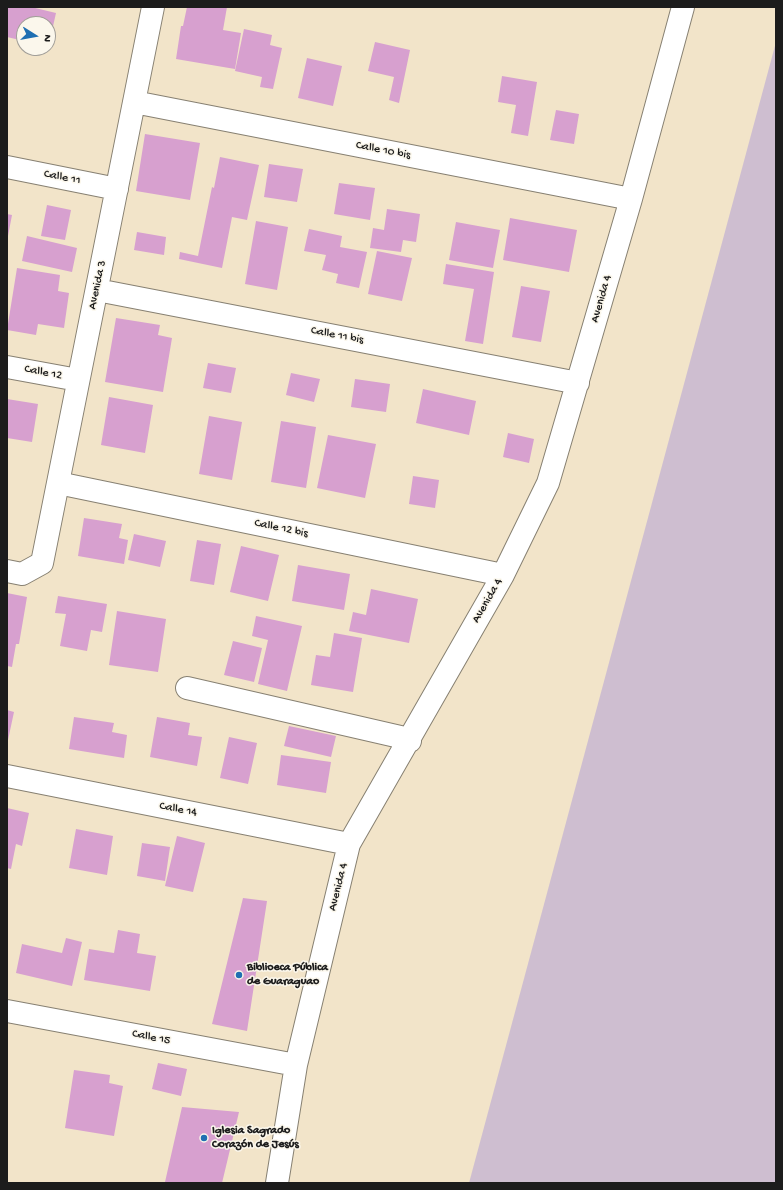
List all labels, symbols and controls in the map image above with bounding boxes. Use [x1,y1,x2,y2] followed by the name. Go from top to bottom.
[16,16,56,56] north arrow
[40,33,53,43] text: N
[354,139,412,163] street label: Calle 10 bis
[42,167,82,189] street label: Calle 11
[86,259,110,311] street label: Avenida 3
[588,273,616,325] street label: Avenida 4
[309,324,365,348] street label: Calle 11 bis
[23,362,63,384] street label: Calle 12
[253,516,309,542] street label: Calle 12 bis
[469,576,507,626] street label: Avenida 4
[158,799,198,821] street label: Calle 14
[326,861,352,913] street label: Avenida 4
[247,961,328,989] place label: Biblioeca Pública de Guaraguao
[234,970,244,980] marker: Biblioeca Pública de Guaraguao
[131,1027,171,1049] street label: Calle 15
[212,1124,299,1152] place label: Iglesia Sagrado Corazón de Jesús
[199,1133,209,1143] marker: Iglesia Sagrado Corazón de Jesús

